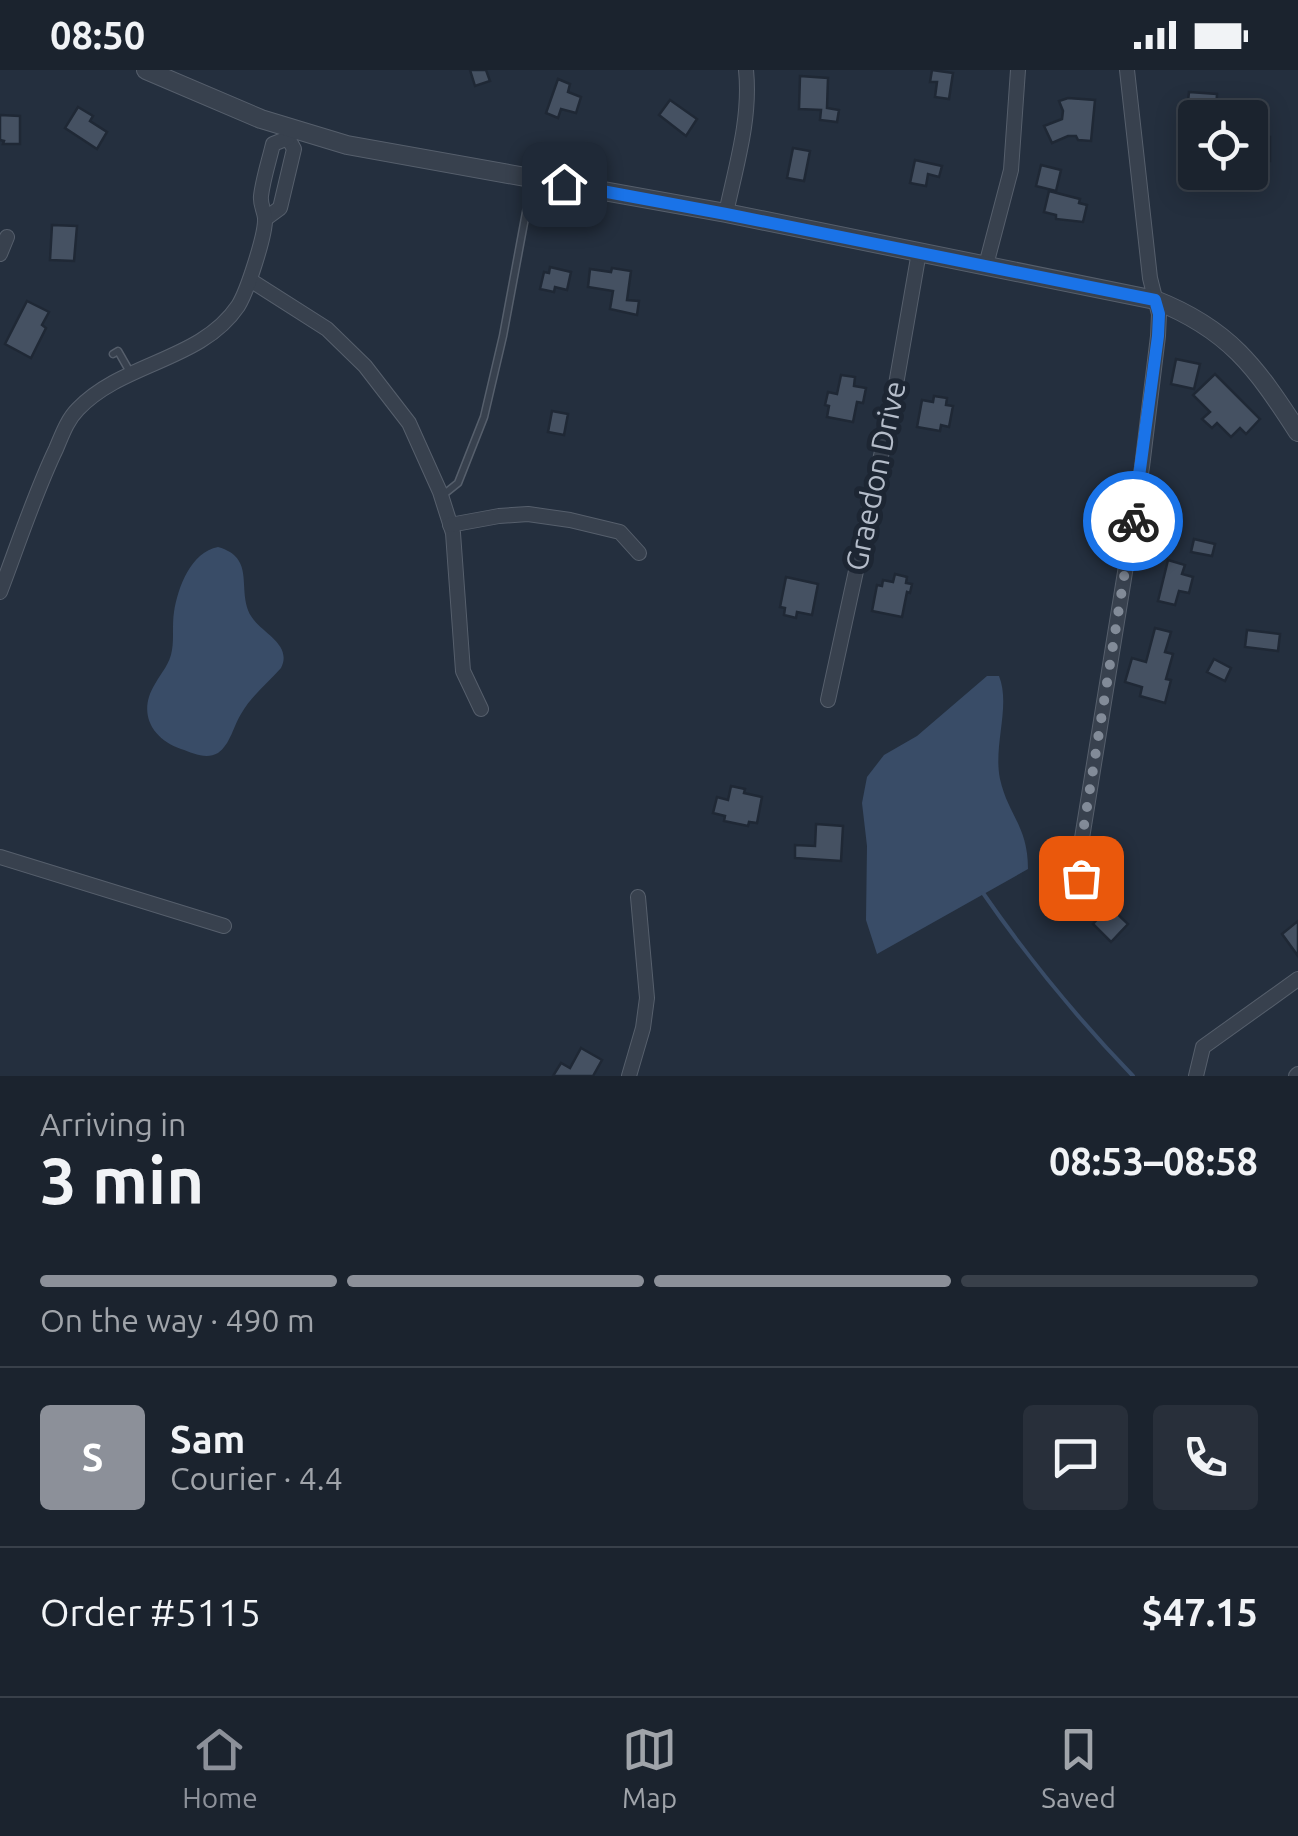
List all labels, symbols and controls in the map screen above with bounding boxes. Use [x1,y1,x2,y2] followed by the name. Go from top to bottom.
[50,14,145,56] text: 08:50
[1178,100,1268,190] map controls
[1178,100,1268,190] button: locate
[522,142,607,227] pin
[537,157,592,212] icon: home
[838,378,912,574] street label: Graedon Drive
[1083,471,1183,571] courier
[1106,494,1161,549] icon: bike
[1039,836,1124,921] pin
[1054,851,1109,906] icon: bag
[40,1106,186,1142] text: Arriving in
[1049,1140,1258,1182] text: 08:53–08:58
[40,1143,204,1216] text: 3 min
[40,1302,315,1338] text: On the way · 490 m
[1023,1405,1128,1510] button: chat
[1153,1405,1258,1510] button: phone
[170,1418,245,1460] text: Sam
[82,1436,103,1478] text: S
[170,1460,343,1496] text: Courier · 4.4
[40,1591,261,1633] text: Order #5115
[1141,1591,1258,1633] text: $47.15
[182,1722,258,1813] tab: Home
[622,1722,677,1813] tab: Map
[1041,1722,1116,1813] tab: Saved

